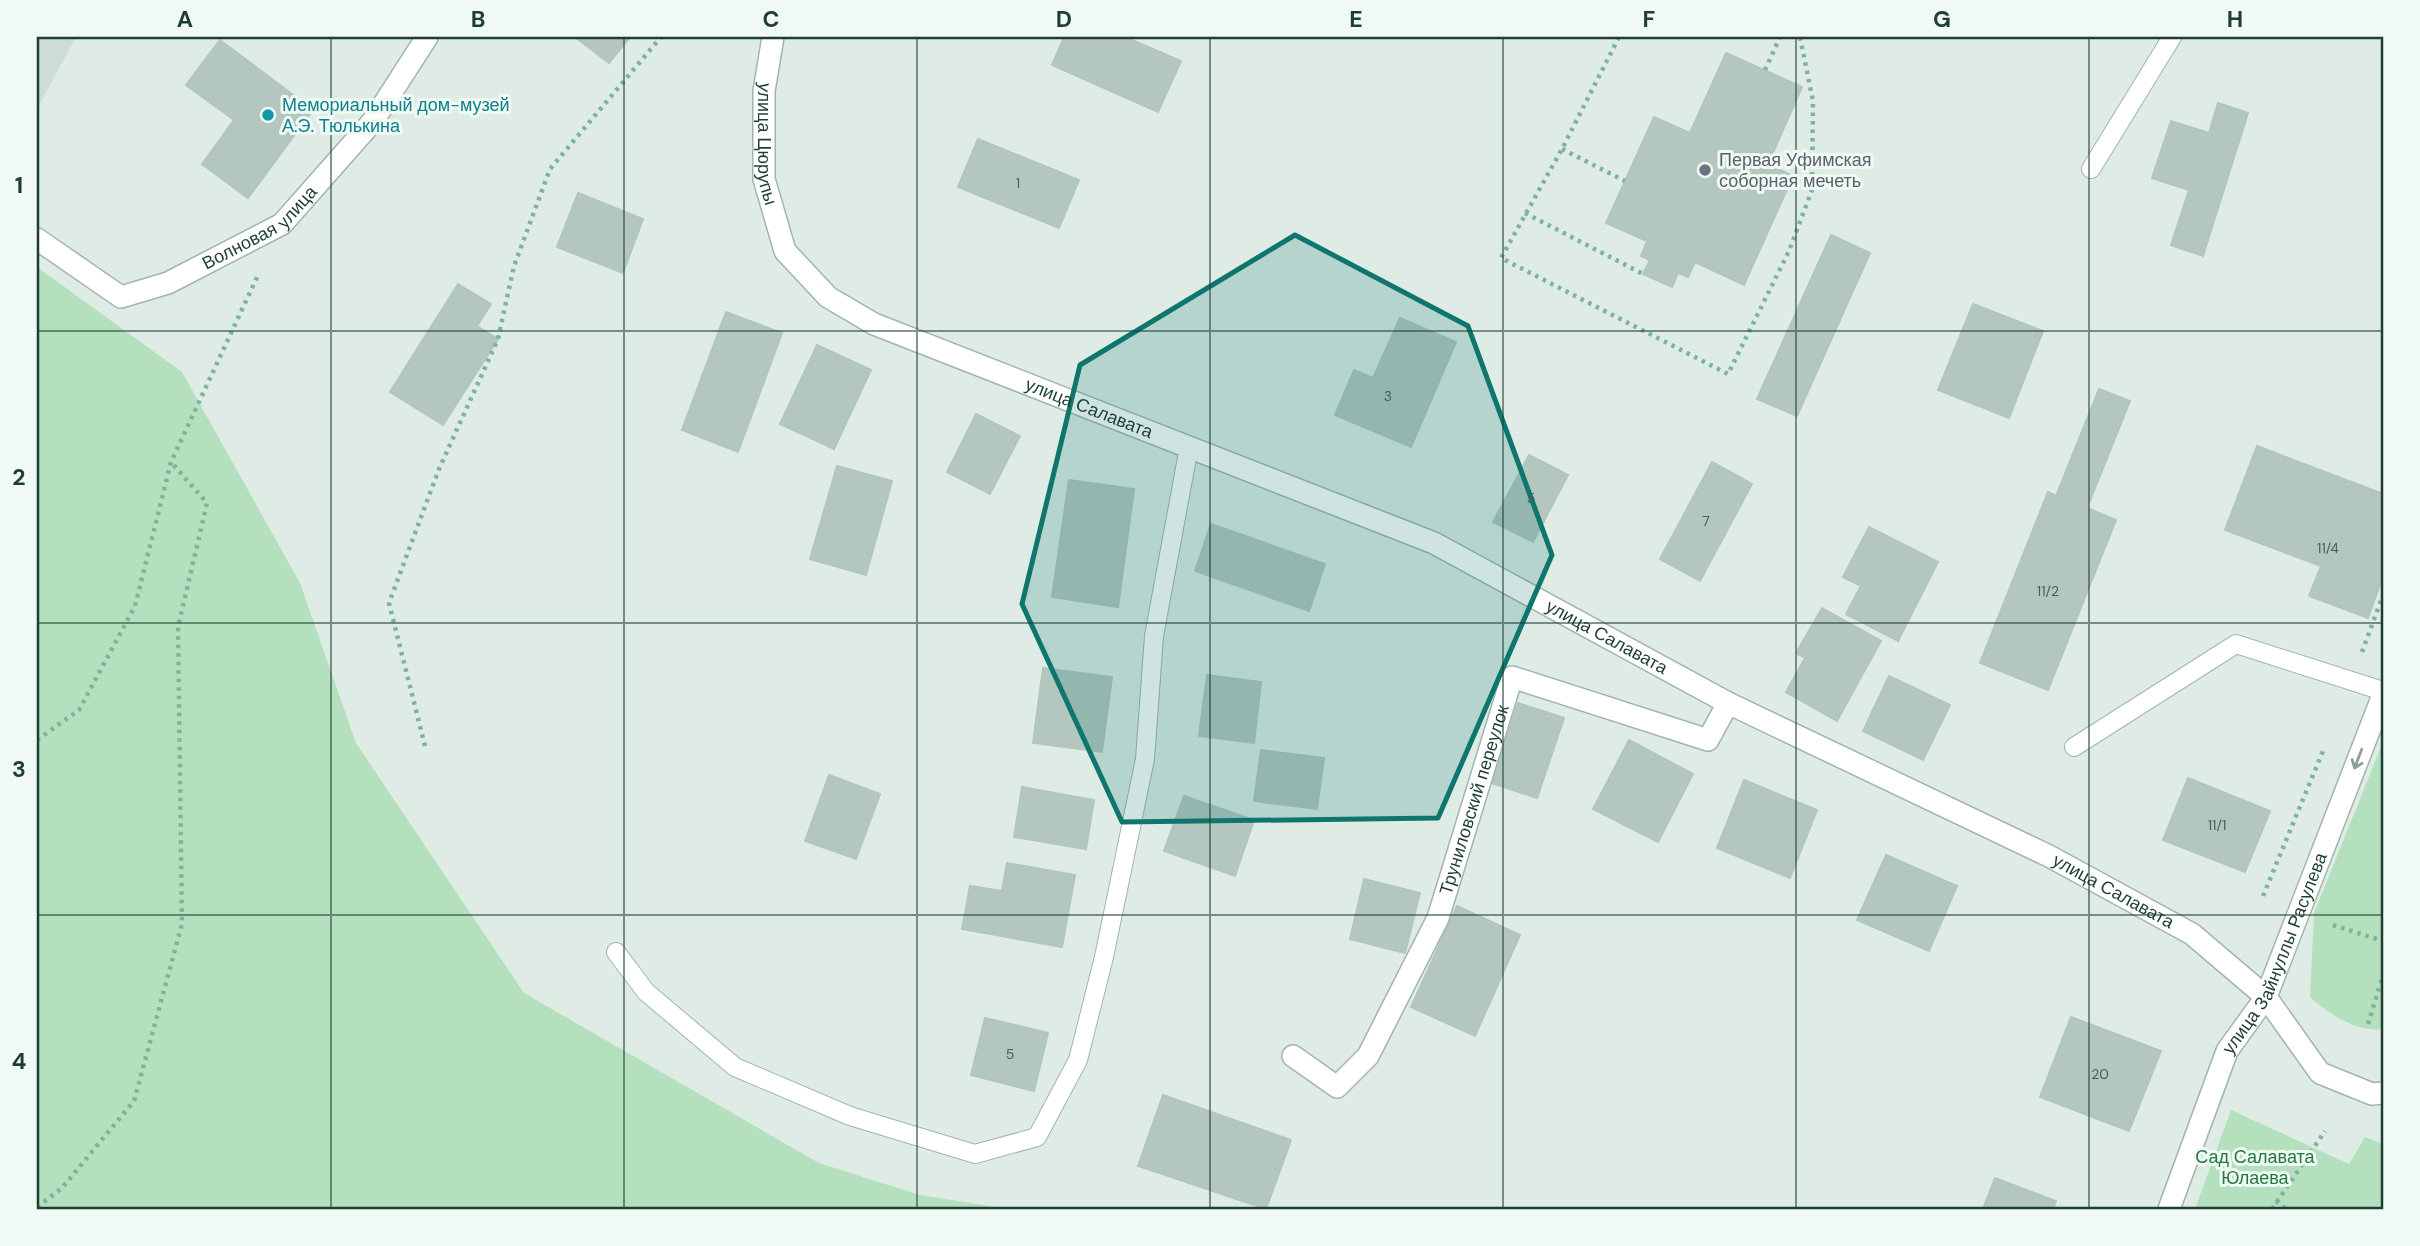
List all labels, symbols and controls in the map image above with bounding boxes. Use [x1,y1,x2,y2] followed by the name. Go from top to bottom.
[177,4,193,34] text: A
[471,4,485,34] text: B
[763,4,779,34] text: C
[1056,4,1072,34] text: D
[1349,4,1363,34] text: E
[1643,4,1656,34] text: F
[1933,4,1951,34] text: G
[2227,4,2243,34] text: H
[752,81,783,208] street label: улица Цюрупы
[282,93,510,138] place label: Мемориальный дом-музей А.Э. Тюлькина
[260,107,276,123] marker: Мемориальный дом-музей А.Э. Тюлькина
[1719,148,1872,193] place label: Первая Уфимская соборная мечеть
[1697,162,1713,178] marker: Первая Уфимская соборная мечеть
[15,170,23,200] text: 1
[1016,174,1020,192] house number: 1
[198,180,323,275] street label: Волновая улица
[1022,372,1157,444] street label: улица Салавата
[1384,387,1392,405] house number: 3
[12,462,26,492] text: 2
[1527,489,1535,507] house number: 5
[1702,512,1710,530] house number: 7
[2317,539,2339,557] house number: 11/4
[2037,582,2059,600] house number: 11/2
[1542,594,1673,680] street label: улица Салавата
[1434,702,1515,898] street label: Труниловский переулок
[2351,748,2364,769] one-way arrow
[12,754,26,784] text: 3
[2208,816,2226,834] house number: 11/1
[2048,848,2179,934] street label: улица Салавата
[2217,848,2333,1059] street label: улица Зайнуллы Расулева
[1006,1045,1014,1063] house number: 5
[12,1046,27,1076] text: 4
[2091,1065,2109,1083] house number: 20
[2195,1145,2316,1190] park label: Сад Салавата Юлаева

